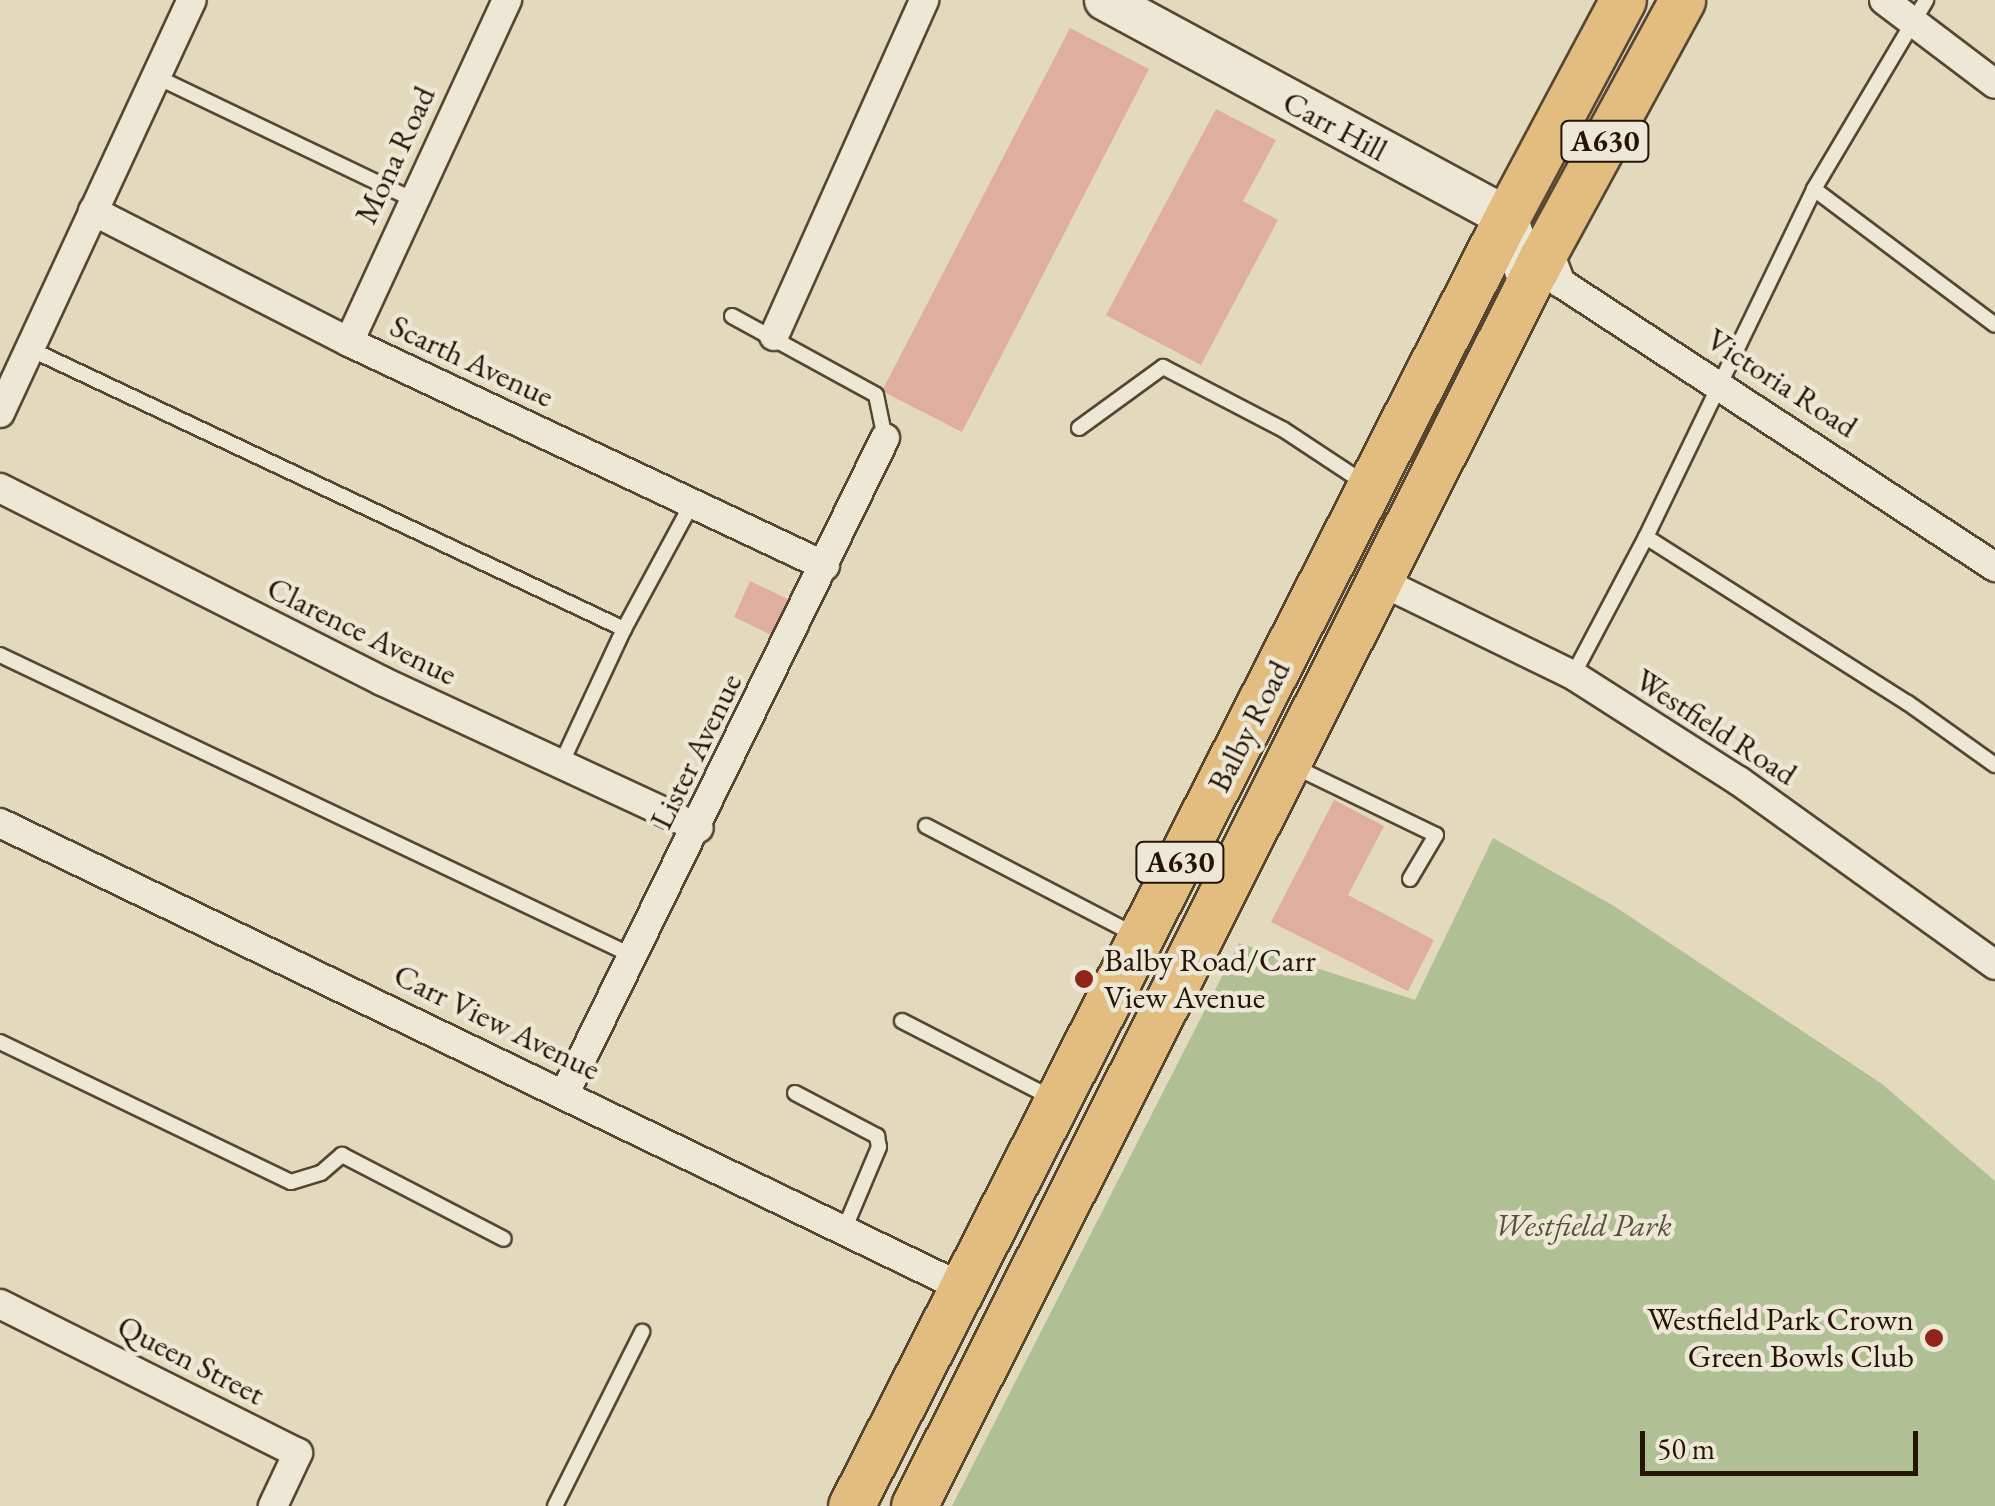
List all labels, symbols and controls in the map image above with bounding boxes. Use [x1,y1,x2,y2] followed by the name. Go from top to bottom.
[347,80,443,230] street label: Mona Road
[1276,83,1394,169] street label: Carr Hill
[1560,116,1650,166] road number: A630
[384,306,560,416] street label: Scarth Avenue
[1699,320,1865,446] street label: Victoria Road
[261,569,463,693] street label: Clarence Avenue
[1200,654,1298,798] street label: Balby Road
[1628,660,1804,794] street label: Westfield Road
[642,667,750,835] street label: Lister Avenue
[1135,837,1225,887] road number: A630
[1104,942,1316,1017] place label: Balby Road/Carr View Avenue
[388,956,606,1088] street label: Carr View Avenue
[1073,968,1095,990] marker: Balby Road/Carr View Avenue
[1494,1206,1672,1244] park label: Westfield Park
[1647,1301,1914,1376] place label: Westfield Park Crown Green Bowls Club
[111,1307,271,1413] street label: Queen Street
[1923,1327,1945,1349] marker: Westfield Park Crown Green Bowls Club
[1645,1411,1922,1473] scale bar
[1657,1429,1715,1468] text: 50 m

